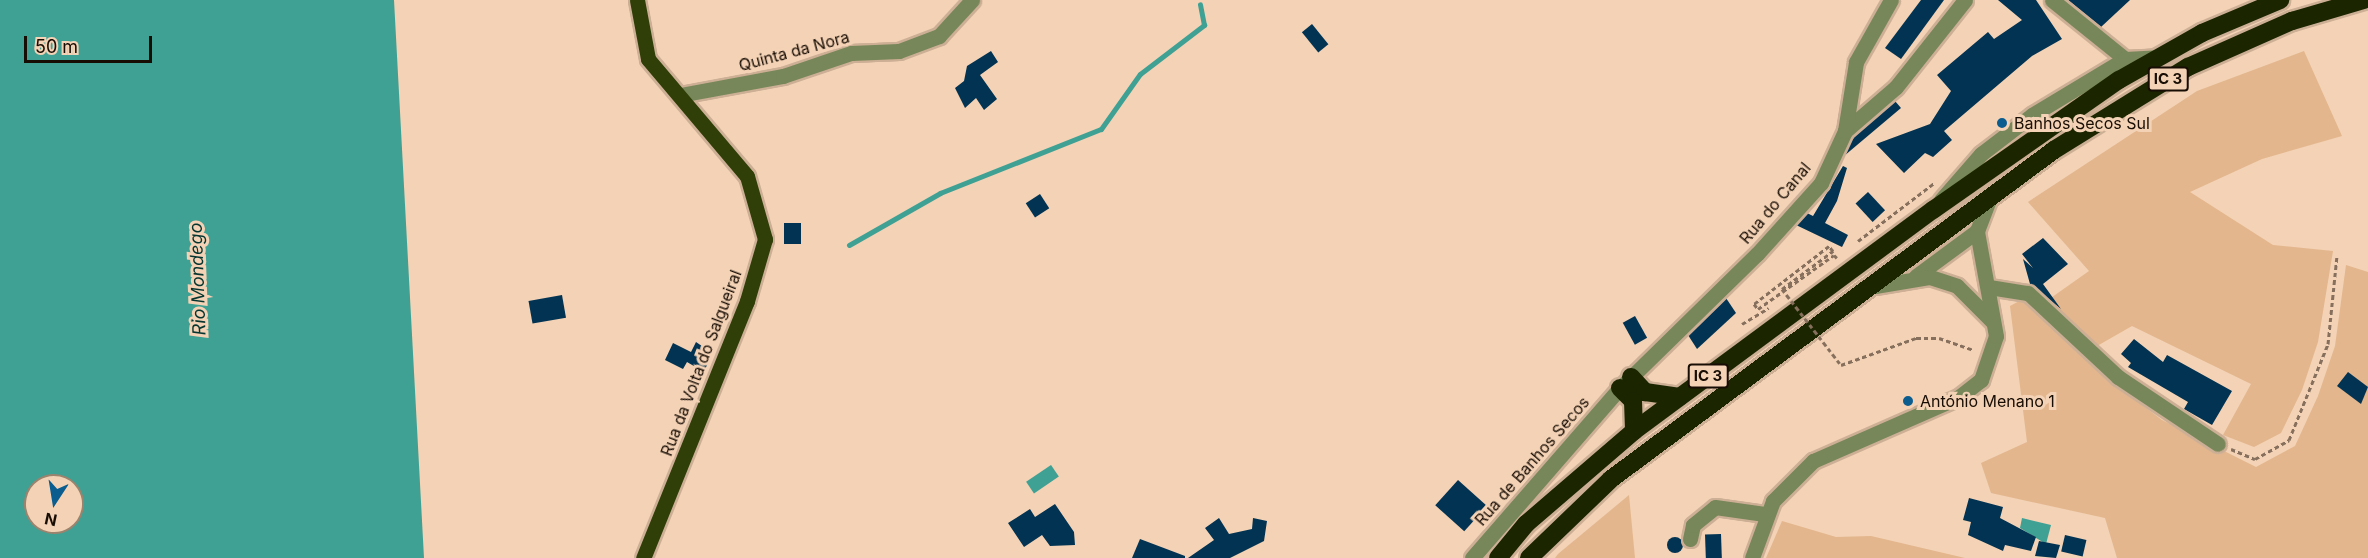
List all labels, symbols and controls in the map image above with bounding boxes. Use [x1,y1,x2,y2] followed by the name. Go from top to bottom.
[27,24,154,62] scale bar
[737,27,851,75] street label: Quinta da Nora
[35,36,78,57] text: 50 m
[2147,67,2189,91] road number: IC 3
[2014,113,2150,133] place label: Banhos Secos Sul
[1995,116,2009,130] marker: Banhos Secos Sul
[1735,158,1815,248] street label: Rua do Canal
[185,222,211,336] water label: Rio Mondego
[657,267,745,459] street label: Rua da Volta do Salgueiral
[1687,364,1729,388] road number: IC 3
[1920,391,2055,411] place label: António Menano 1
[1471,393,1593,529] street label: Rua de Banhos Secos
[1901,394,1915,408] marker: António Menano 1
[24,474,84,534] north arrow
[43,509,59,531] text: N

